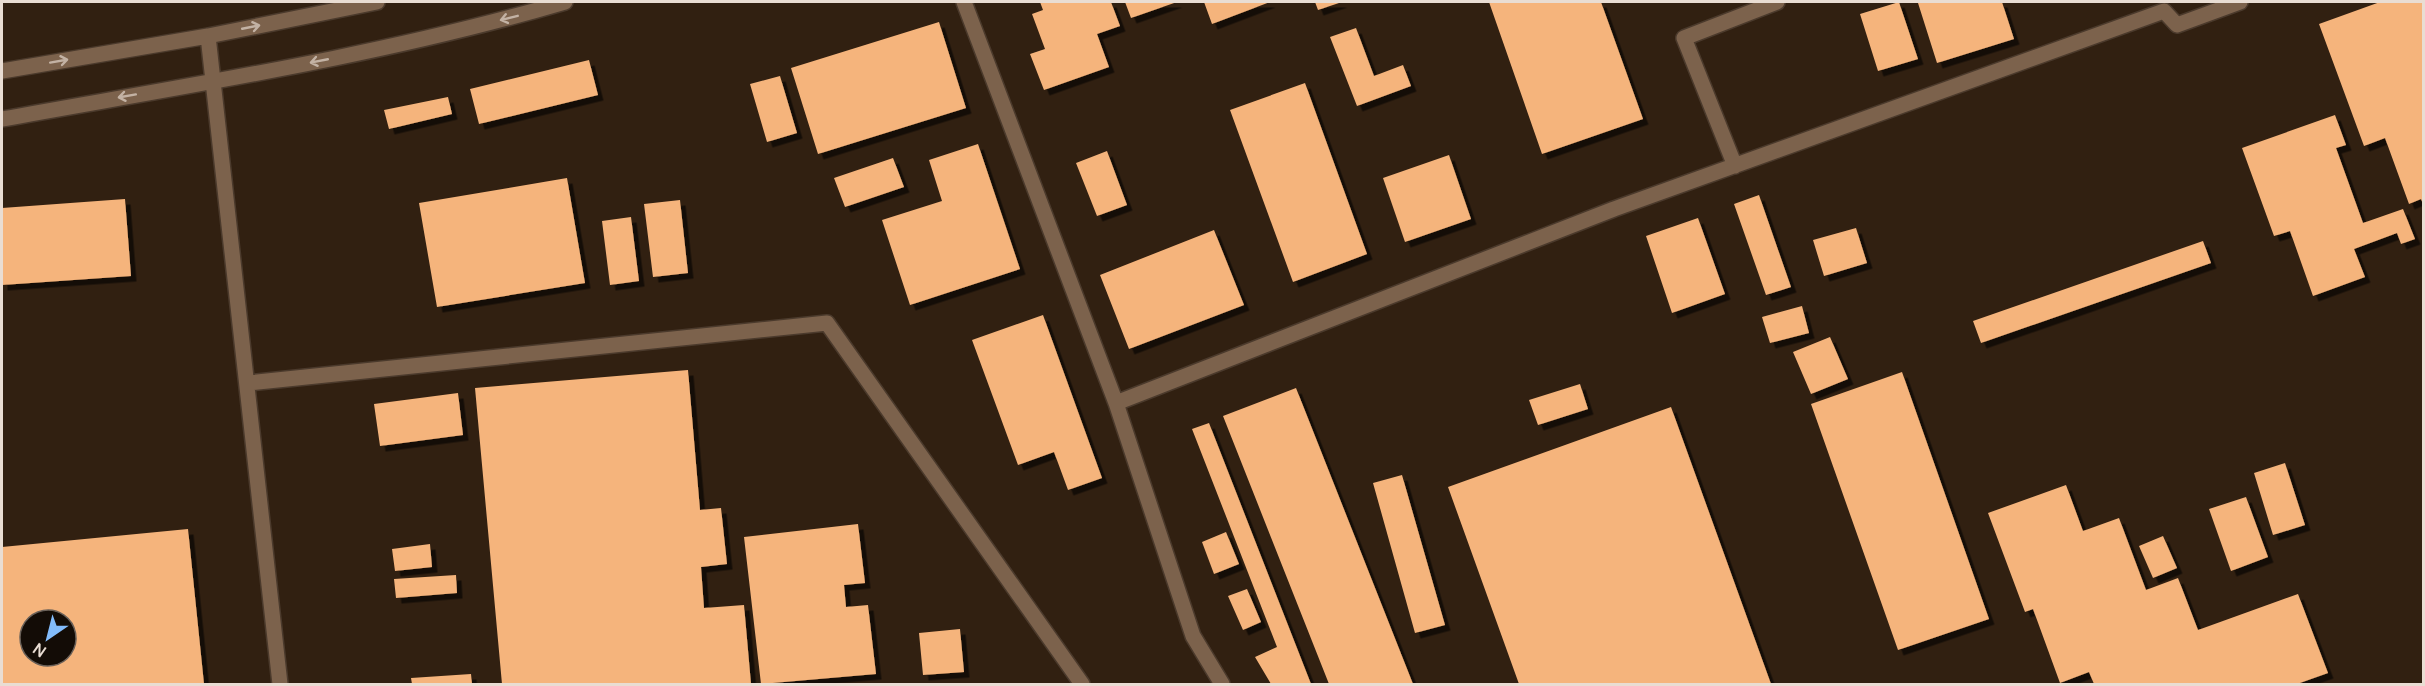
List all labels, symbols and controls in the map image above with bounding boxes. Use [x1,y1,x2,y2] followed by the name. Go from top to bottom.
[500,12,519,24] one-way arrow
[241,21,260,32] one-way arrow
[49,55,69,66] one-way arrow
[309,55,329,66] one-way arrow
[118,91,137,102] one-way arrow
[18,608,78,668] north arrow
[28,638,50,663] text: N

